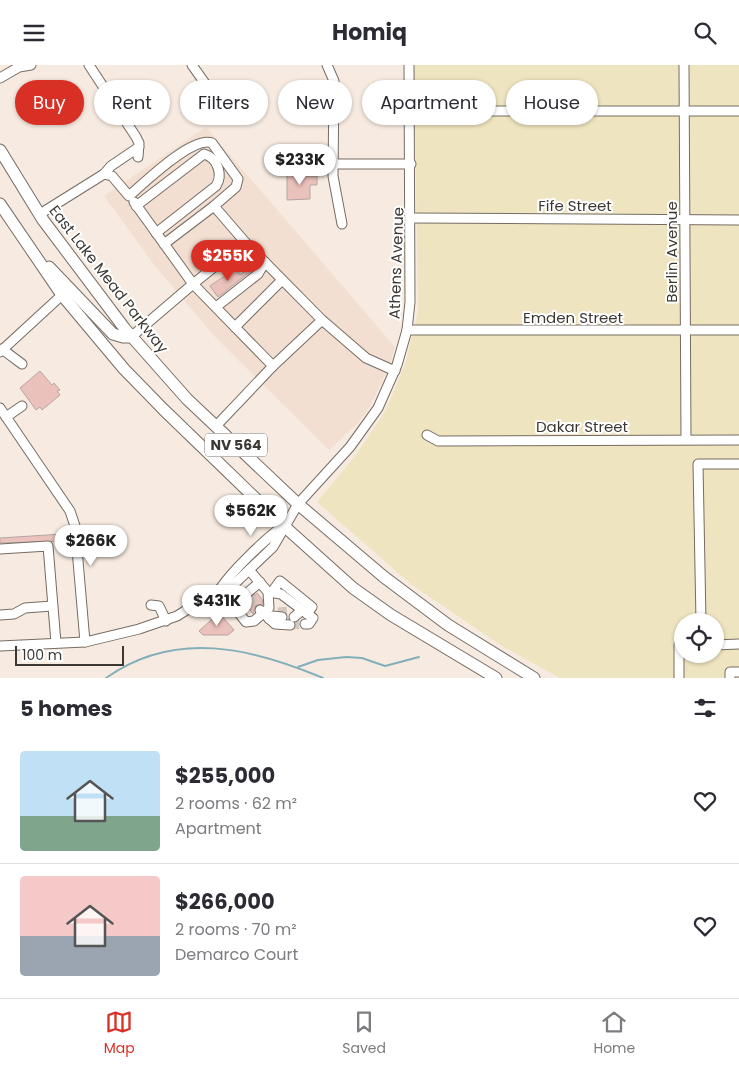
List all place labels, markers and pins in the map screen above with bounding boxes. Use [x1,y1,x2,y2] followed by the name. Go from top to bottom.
[265,143,335,186] pin: $233K
[193,239,263,282] pin: $255K
[216,495,286,537] pin: $562K
[56,525,126,567] pin: $266K
[182,585,252,627] pin: $431K

